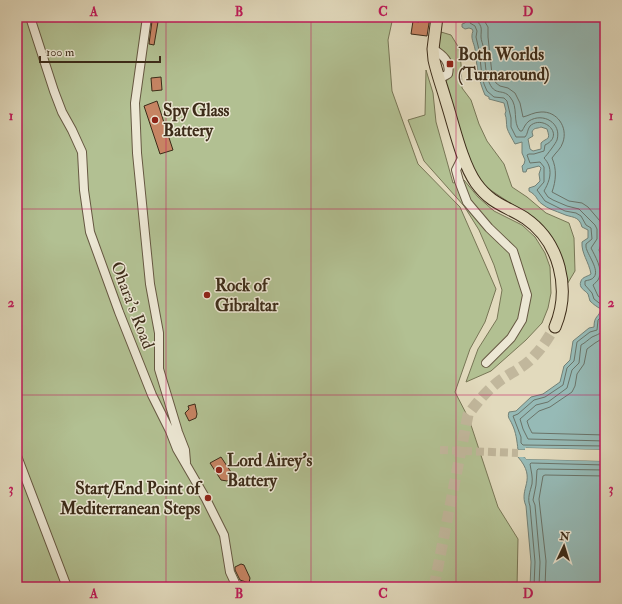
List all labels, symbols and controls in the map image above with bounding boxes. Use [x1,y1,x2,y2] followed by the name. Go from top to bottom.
[89,4,99,20] text: A
[235,4,243,20] text: B
[378,4,388,20] text: C
[523,4,534,20] text: D
[40,38,160,64] scale bar
[458,44,550,86] place label: Both Worlds (Turnaround)
[46,45,75,60] text: 100 m
[445,59,455,69] marker: Both Worlds (Turnaround)
[163,100,229,142] place label: Spy Glass Battery
[9,108,14,124] text: 1
[609,108,614,124] text: 1
[150,115,160,125] marker: Spy Glass Battery
[106,258,159,352] street label: Ohara's Road
[215,275,279,316] place label: Rock of Gibraltar
[202,290,212,300] marker: Rock of Gibraltar
[8,295,15,311] text: 2
[608,295,615,311] text: 2
[227,450,312,492] place label: Lord Airey's Battery
[214,465,224,475] marker: Lord Airey's Battery
[59,478,203,520] place label: Start/End Point of Mediterranean Steps
[9,481,14,497] text: 3
[609,481,614,497] text: 3
[203,493,213,503] marker: Start/End Point of Mediterranean Steps
[544,526,584,566] north arrow
[558,530,571,543] text: N
[89,586,99,602] text: A
[235,586,243,602] text: B
[378,586,388,602] text: C
[523,586,534,602] text: D

